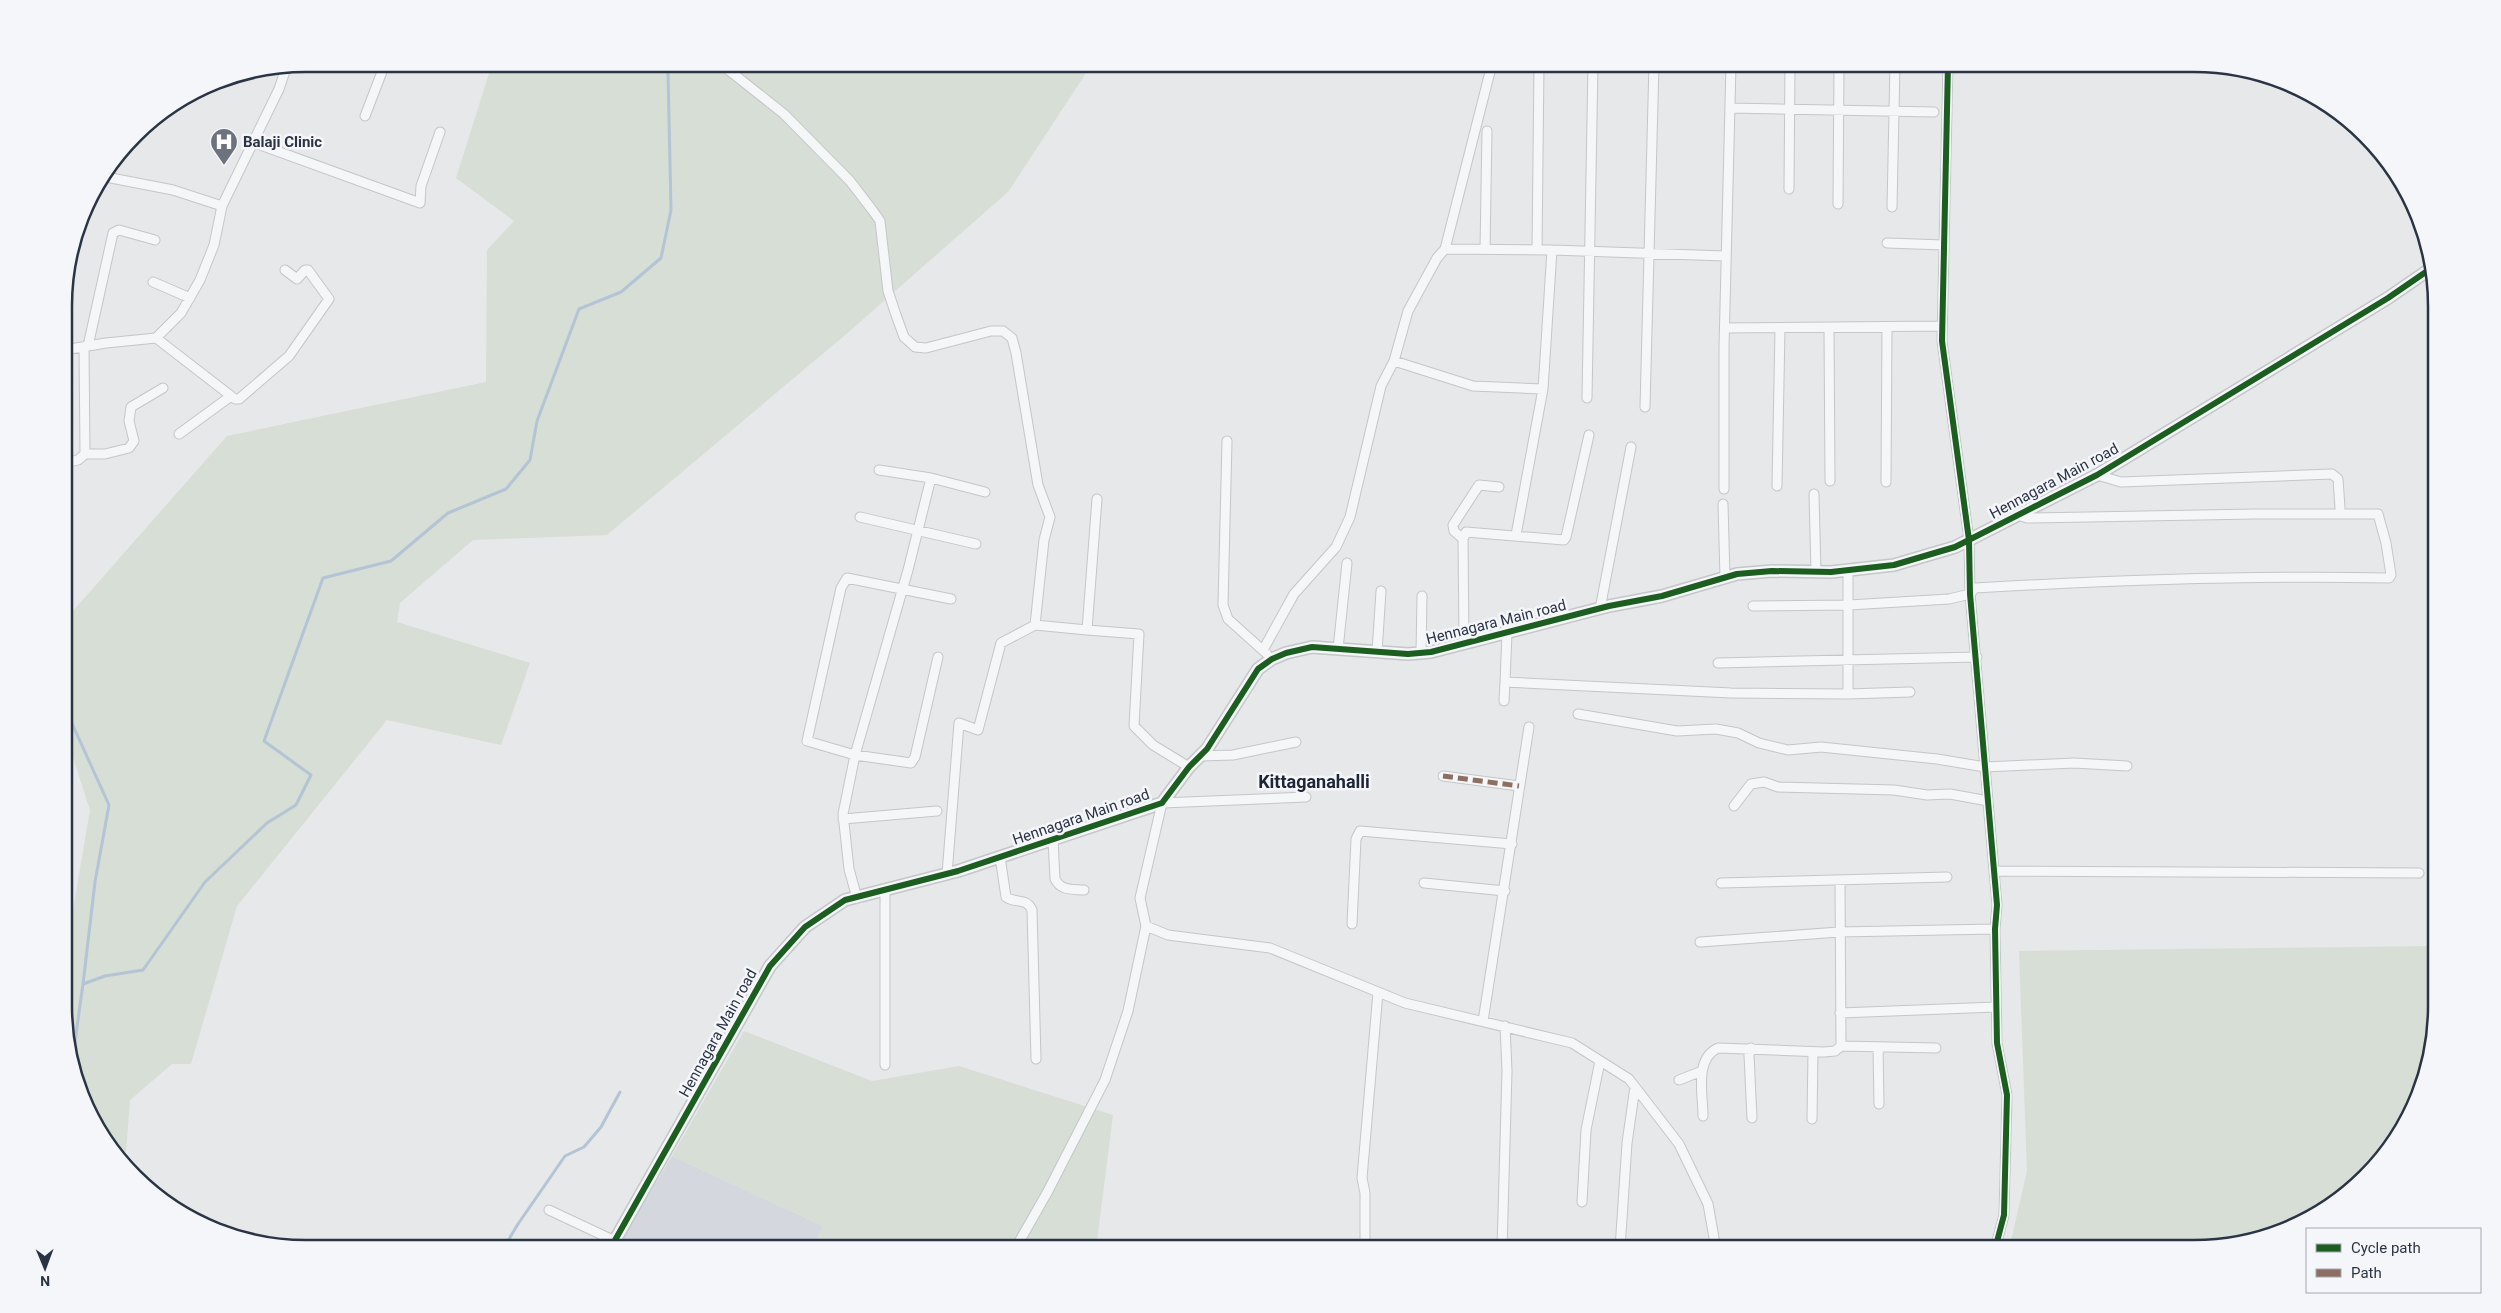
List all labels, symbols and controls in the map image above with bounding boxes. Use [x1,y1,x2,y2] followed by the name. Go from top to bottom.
[209,127,239,166] hospital icon: Balaji Clinic
[243,133,322,151] place label: Balaji Clinic
[1986,439,2122,523] street label: Hennagara Main road
[1424,596,1568,648] street label: Hennagara Main road
[1258,771,1370,792] district label: Kittaganahalli
[1010,785,1152,849] street label: Hennagara Main road
[675,966,761,1100] street label: Hennagara Main road
[2306,1228,2481,1293] legend
[2351,1239,2421,1257] text: Cycle path
[20,1243,70,1293] north arrow
[2351,1264,2382,1282] text: Path
[40,1273,50,1289] text: N

